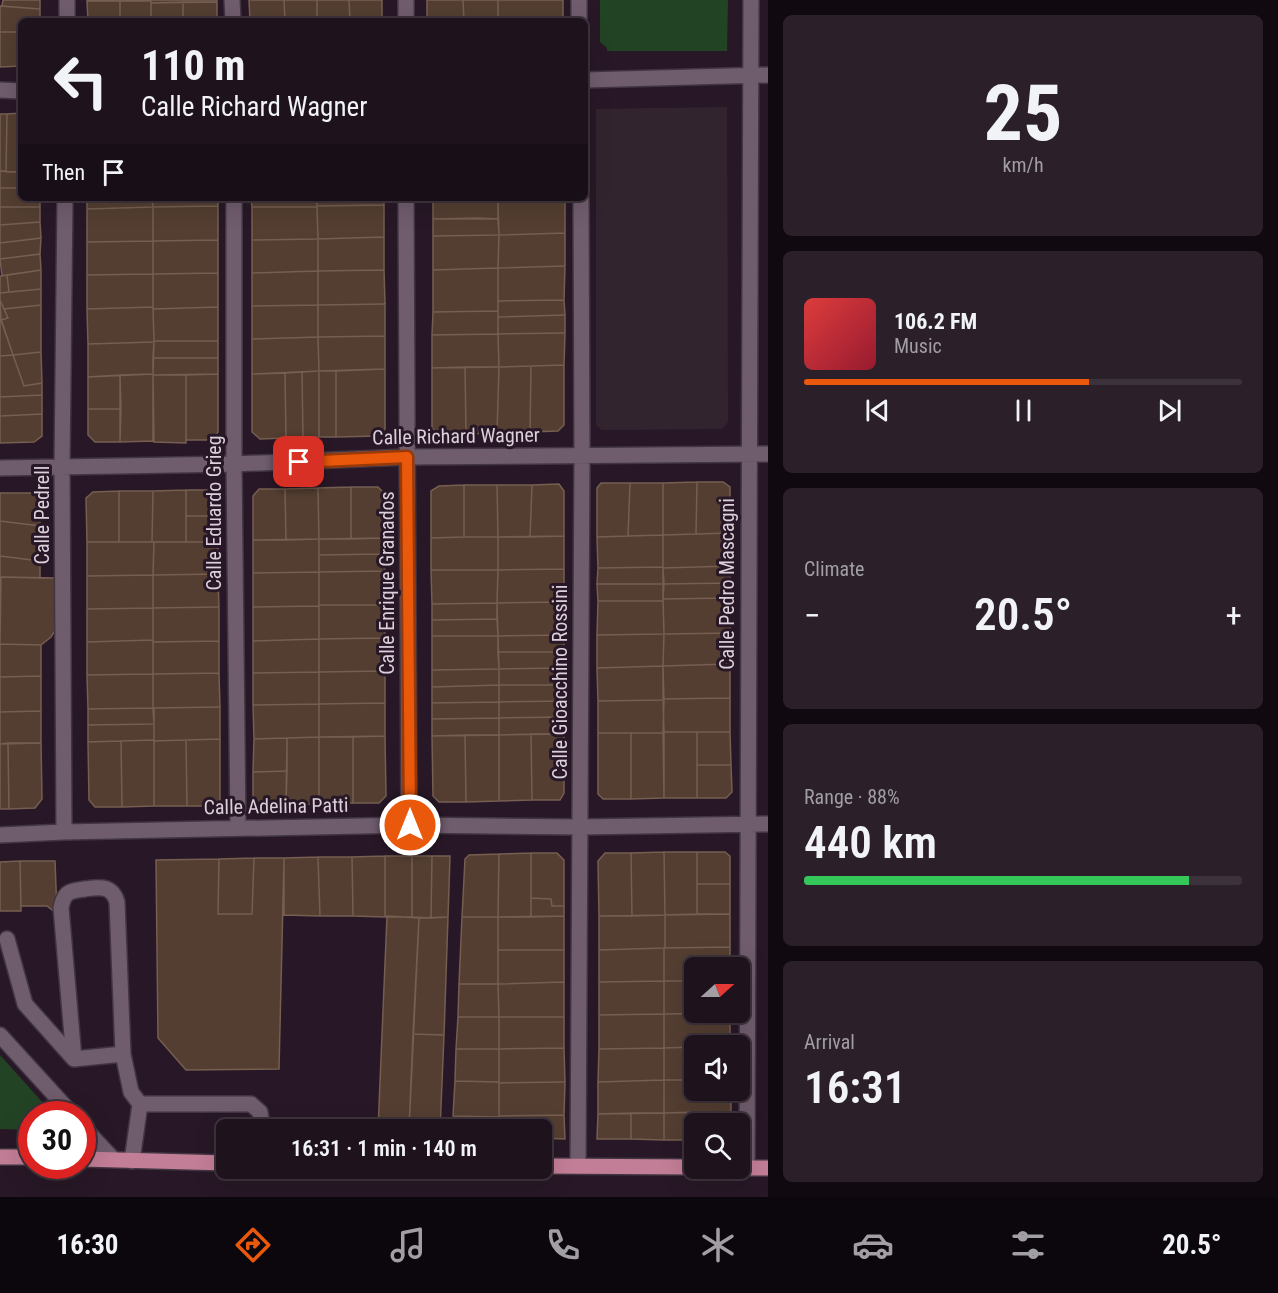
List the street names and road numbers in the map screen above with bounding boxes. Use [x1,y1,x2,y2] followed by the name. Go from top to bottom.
[372,423,540,449] street label: Calle Richard Wagner
[202,435,226,591] street label: Calle Eduardo Grieg
[30,466,54,564] street label: Calle Pedrell
[375,491,399,675] street label: Calle Enrique Granados
[715,498,739,670] street label: Calle Pedro Mascagni
[548,585,572,779] street label: Calle Gioacchino Rossini
[203,793,349,819] street label: Calle Adelina Patti

